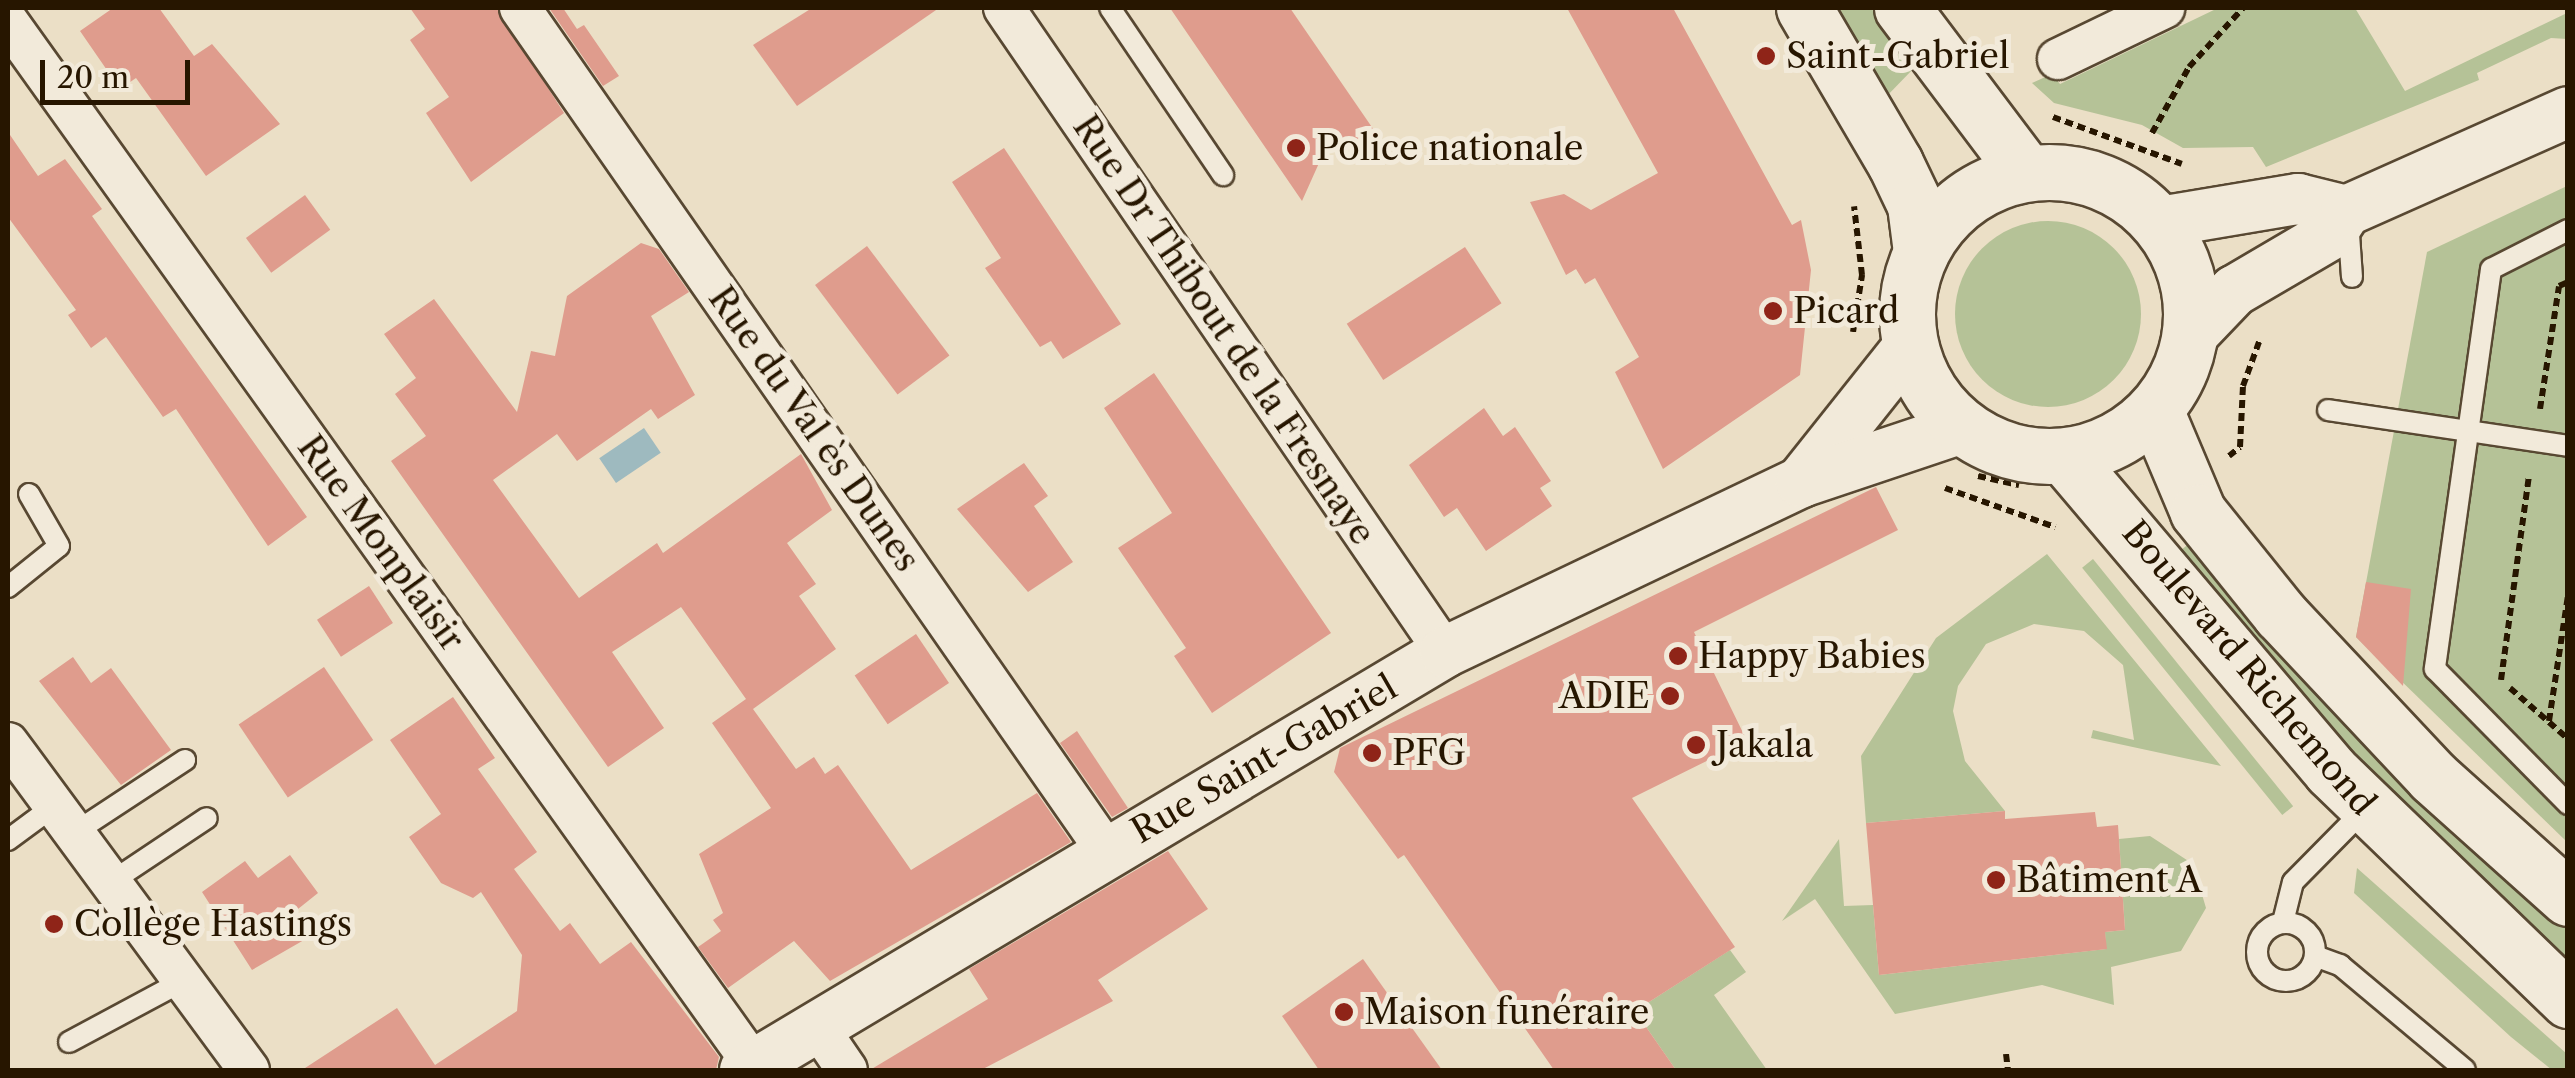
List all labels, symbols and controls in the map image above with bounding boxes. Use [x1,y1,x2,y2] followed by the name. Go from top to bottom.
[1786,35,2009,77] place label: Saint-Gabriel
[45,40,195,102] scale bar
[1755,45,1777,67] marker: Saint-Gabriel
[57,59,129,96] text: 20 m
[1064,106,1384,554] street label: Rue Dr Thibout de la Fresnaye
[1316,127,1583,169] place label: Police nationale
[1285,137,1307,159] marker: Police nationale
[699,278,929,580] street label: Rue du Val ès Dunes
[1793,290,1899,332] place label: Picard
[1762,300,1784,322] marker: Picard
[289,427,473,659] street label: Rue Monplaisir
[2114,512,2384,824] street label: Boulevard Richemond
[1698,635,1927,677] place label: Happy Babies
[1667,645,1689,667] marker: Happy Babies
[1124,666,1404,852] street label: Rue Saint-Gabriel
[1559,675,1650,717] place label: ADIE
[1659,685,1681,707] marker: ADIE
[1716,724,1813,766] place label: Jakala
[1392,732,1466,774] place label: PFG
[1685,734,1707,756] marker: Jakala
[1361,742,1383,764] marker: PFG
[2016,859,2204,901] place label: Bâtiment A
[1985,869,2007,891] marker: Bâtiment A
[74,903,352,945] place label: Collège Hastings
[43,913,65,935] marker: Collège Hastings
[1364,991,1649,1033] place label: Maison funéraire
[1333,1001,1355,1023] marker: Maison funéraire

